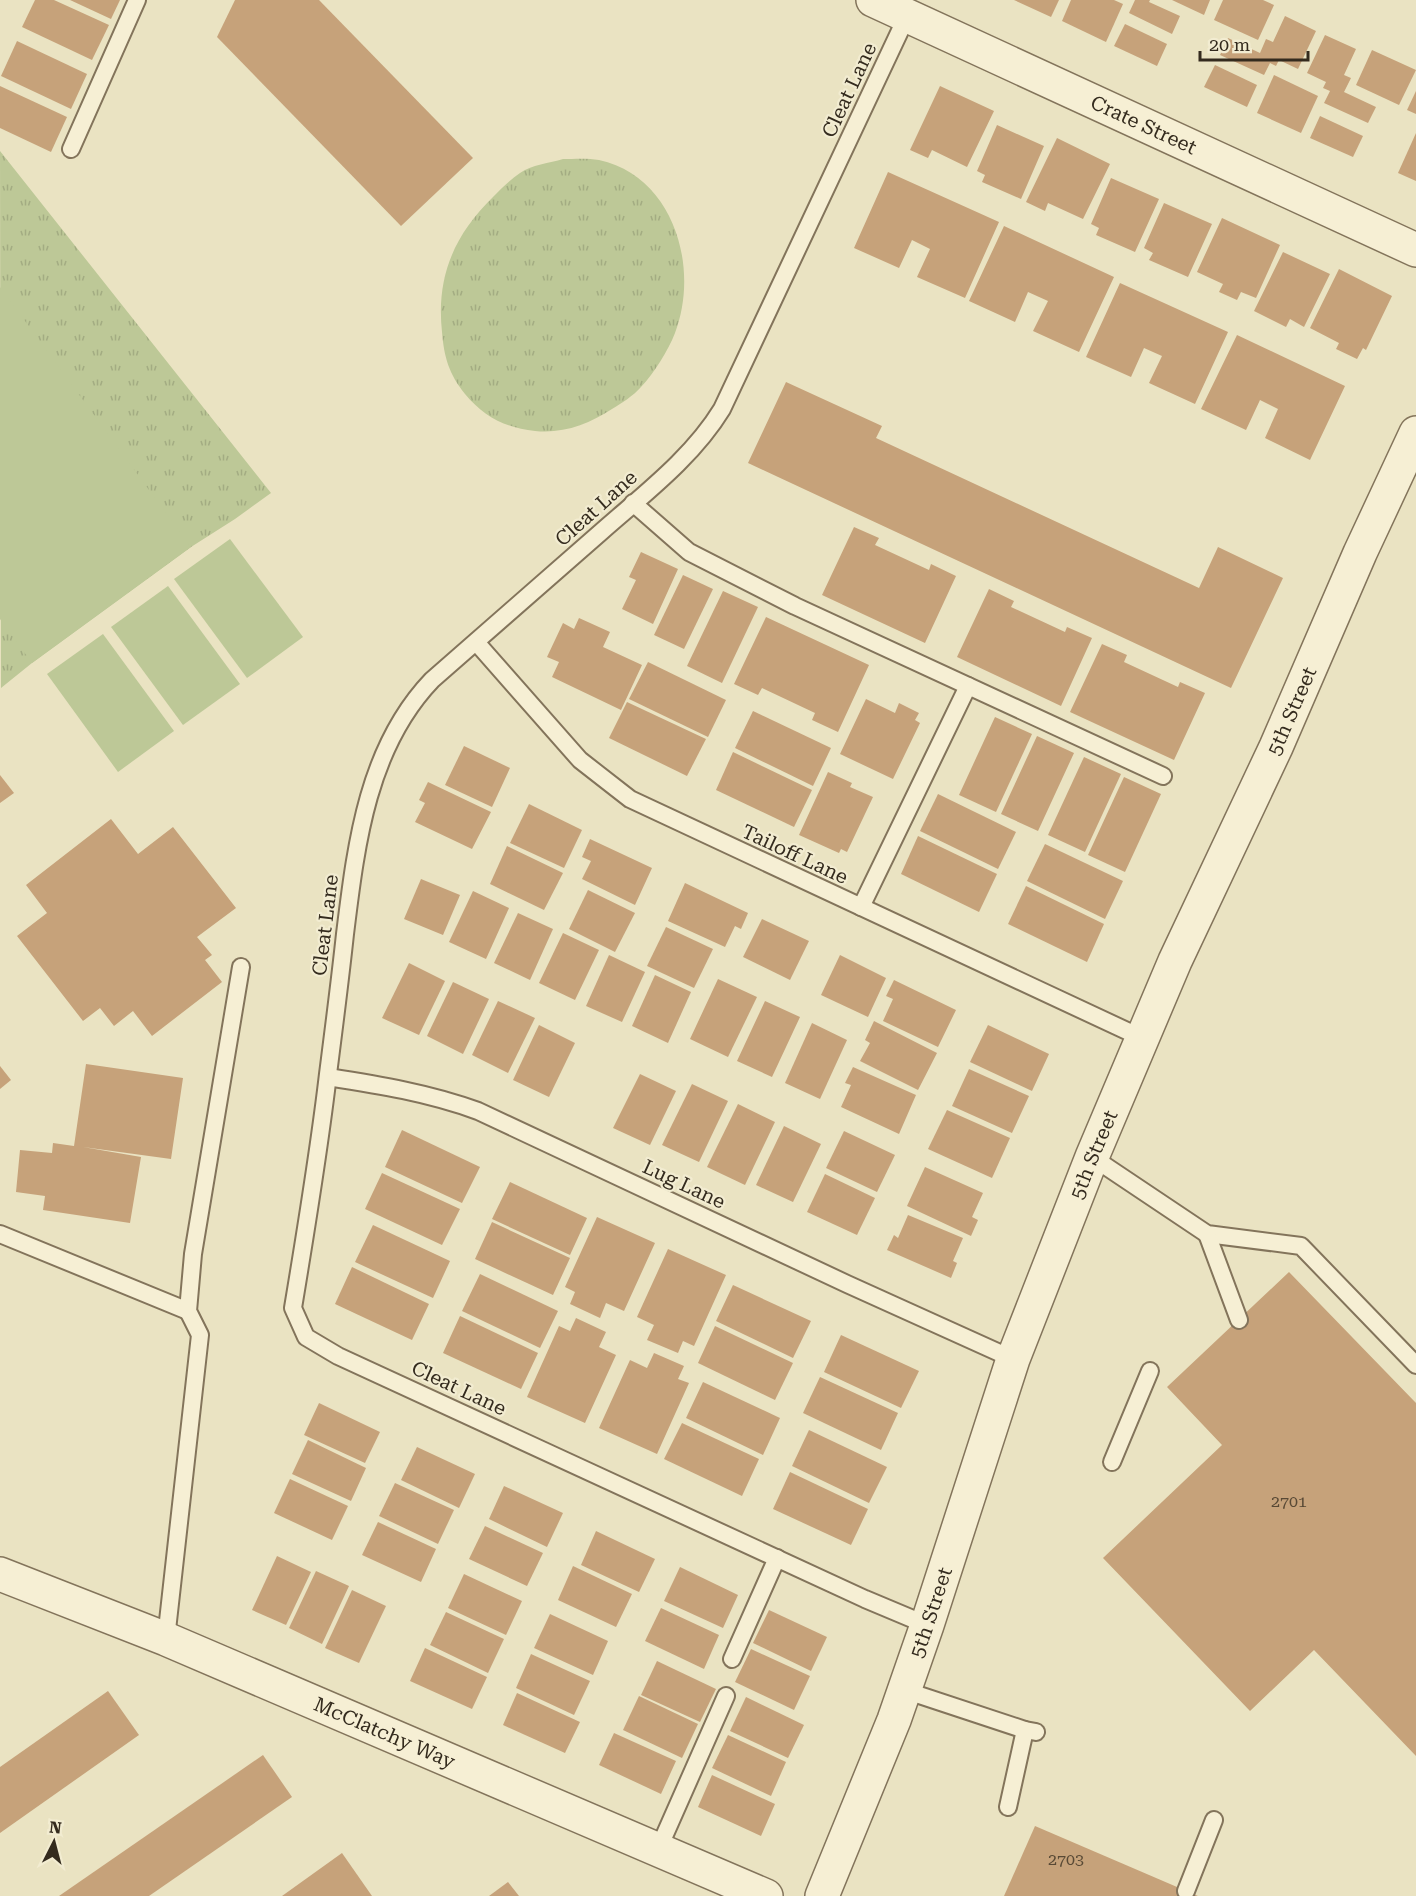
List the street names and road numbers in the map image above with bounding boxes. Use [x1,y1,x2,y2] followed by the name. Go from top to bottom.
[817,39,881,141] street label: Cleat Lane
[1087,90,1201,160] street label: Crate Street
[550,465,642,551] street label: Cleat Lane
[1262,662,1322,759] street label: 5th Street
[738,819,852,889] street label: Tailoff Lane
[307,873,343,977] street label: Cleat Lane
[1065,1106,1123,1203] street label: 5th Street
[639,1154,729,1214] street label: Lug Lane
[408,1356,510,1420] street label: Cleat Lane
[905,1563,957,1661] street label: 5th Street
[310,1692,459,1773] street label: McClatchy Way

